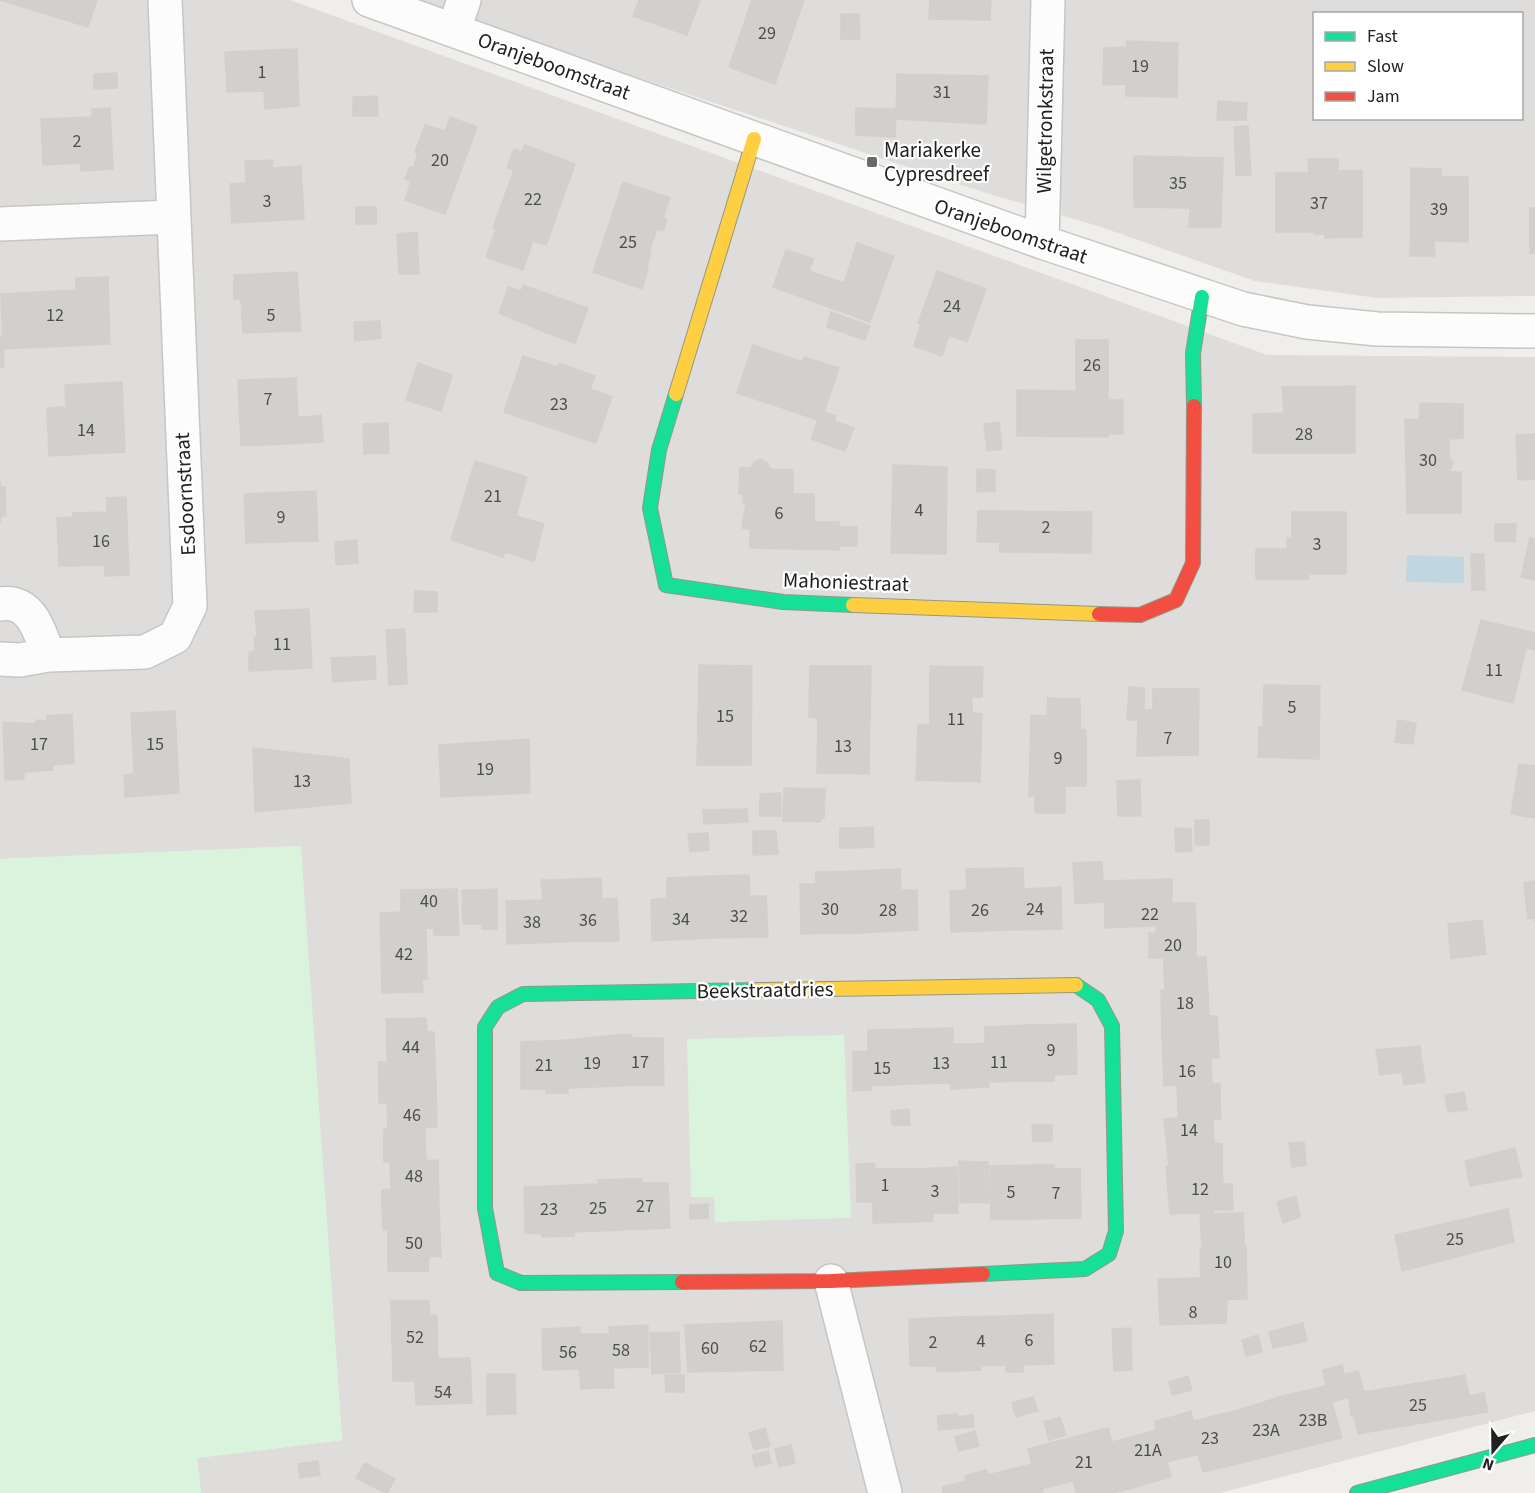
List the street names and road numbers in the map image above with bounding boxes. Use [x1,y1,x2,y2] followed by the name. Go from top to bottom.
[473,24,635,108] street label: Oranjeboomstraat
[1029,48,1061,194] street label: Wilgetronkstraat
[930,191,1092,271] street label: Oranjeboomstraat
[167,432,203,556] street label: Esdoornstraat
[783,565,909,599] street label: Mahoniestraat
[696,974,834,1006] street label: Beekstraatdries

